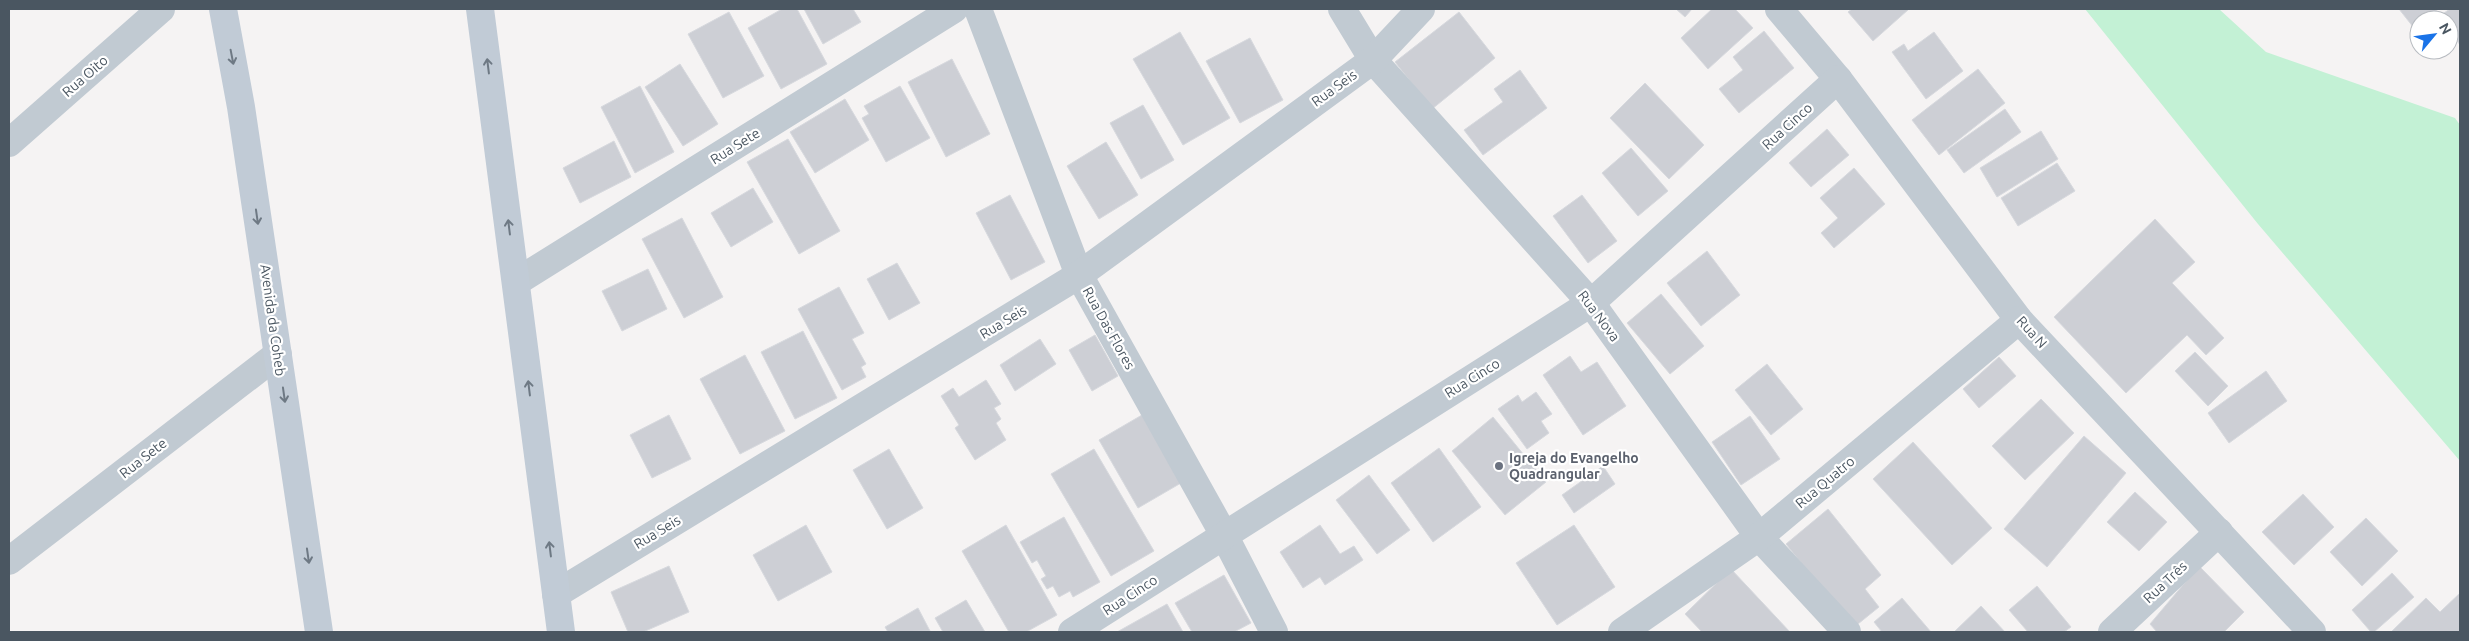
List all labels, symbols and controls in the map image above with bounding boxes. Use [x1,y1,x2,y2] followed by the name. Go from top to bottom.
[2409,10,2459,60] north arrow
[2436,20,2455,37] text: N
[227,48,237,64] one-way arrow
[59,52,111,100] street label: Rua Oito
[483,58,493,74] one-way arrow
[1308,66,1360,110] street label: Rua Seis
[1759,99,1815,153] street label: Rua Cinco
[707,125,763,167] street label: Rua Sete
[253,209,263,225] one-way arrow
[504,219,514,235] one-way arrow
[257,263,289,377] street label: Avenida da Coheb
[1080,284,1138,372] street label: Rua Das Flores
[1575,288,1623,344] street label: Rua Nova
[977,302,1029,342] street label: Rua Seis
[2014,313,2050,351] street label: Rua N
[1442,355,1502,401] street label: Rua Cinco
[524,380,534,396] one-way arrow
[279,387,289,403] one-way arrow
[116,435,170,481] street label: Rua Sete
[1509,450,1639,482] place label: Igreja do Evangelho Quadrangular
[1792,453,1858,511] street label: Rua Quatro
[1493,460,1505,472] marker: Igreja do Evangelho Quadrangular
[631,512,683,552] street label: Rua Seis
[545,541,555,557] one-way arrow
[303,548,313,564] one-way arrow
[2140,558,2190,606] street label: Rua Três
[1100,571,1160,619] street label: Rua Cinco

